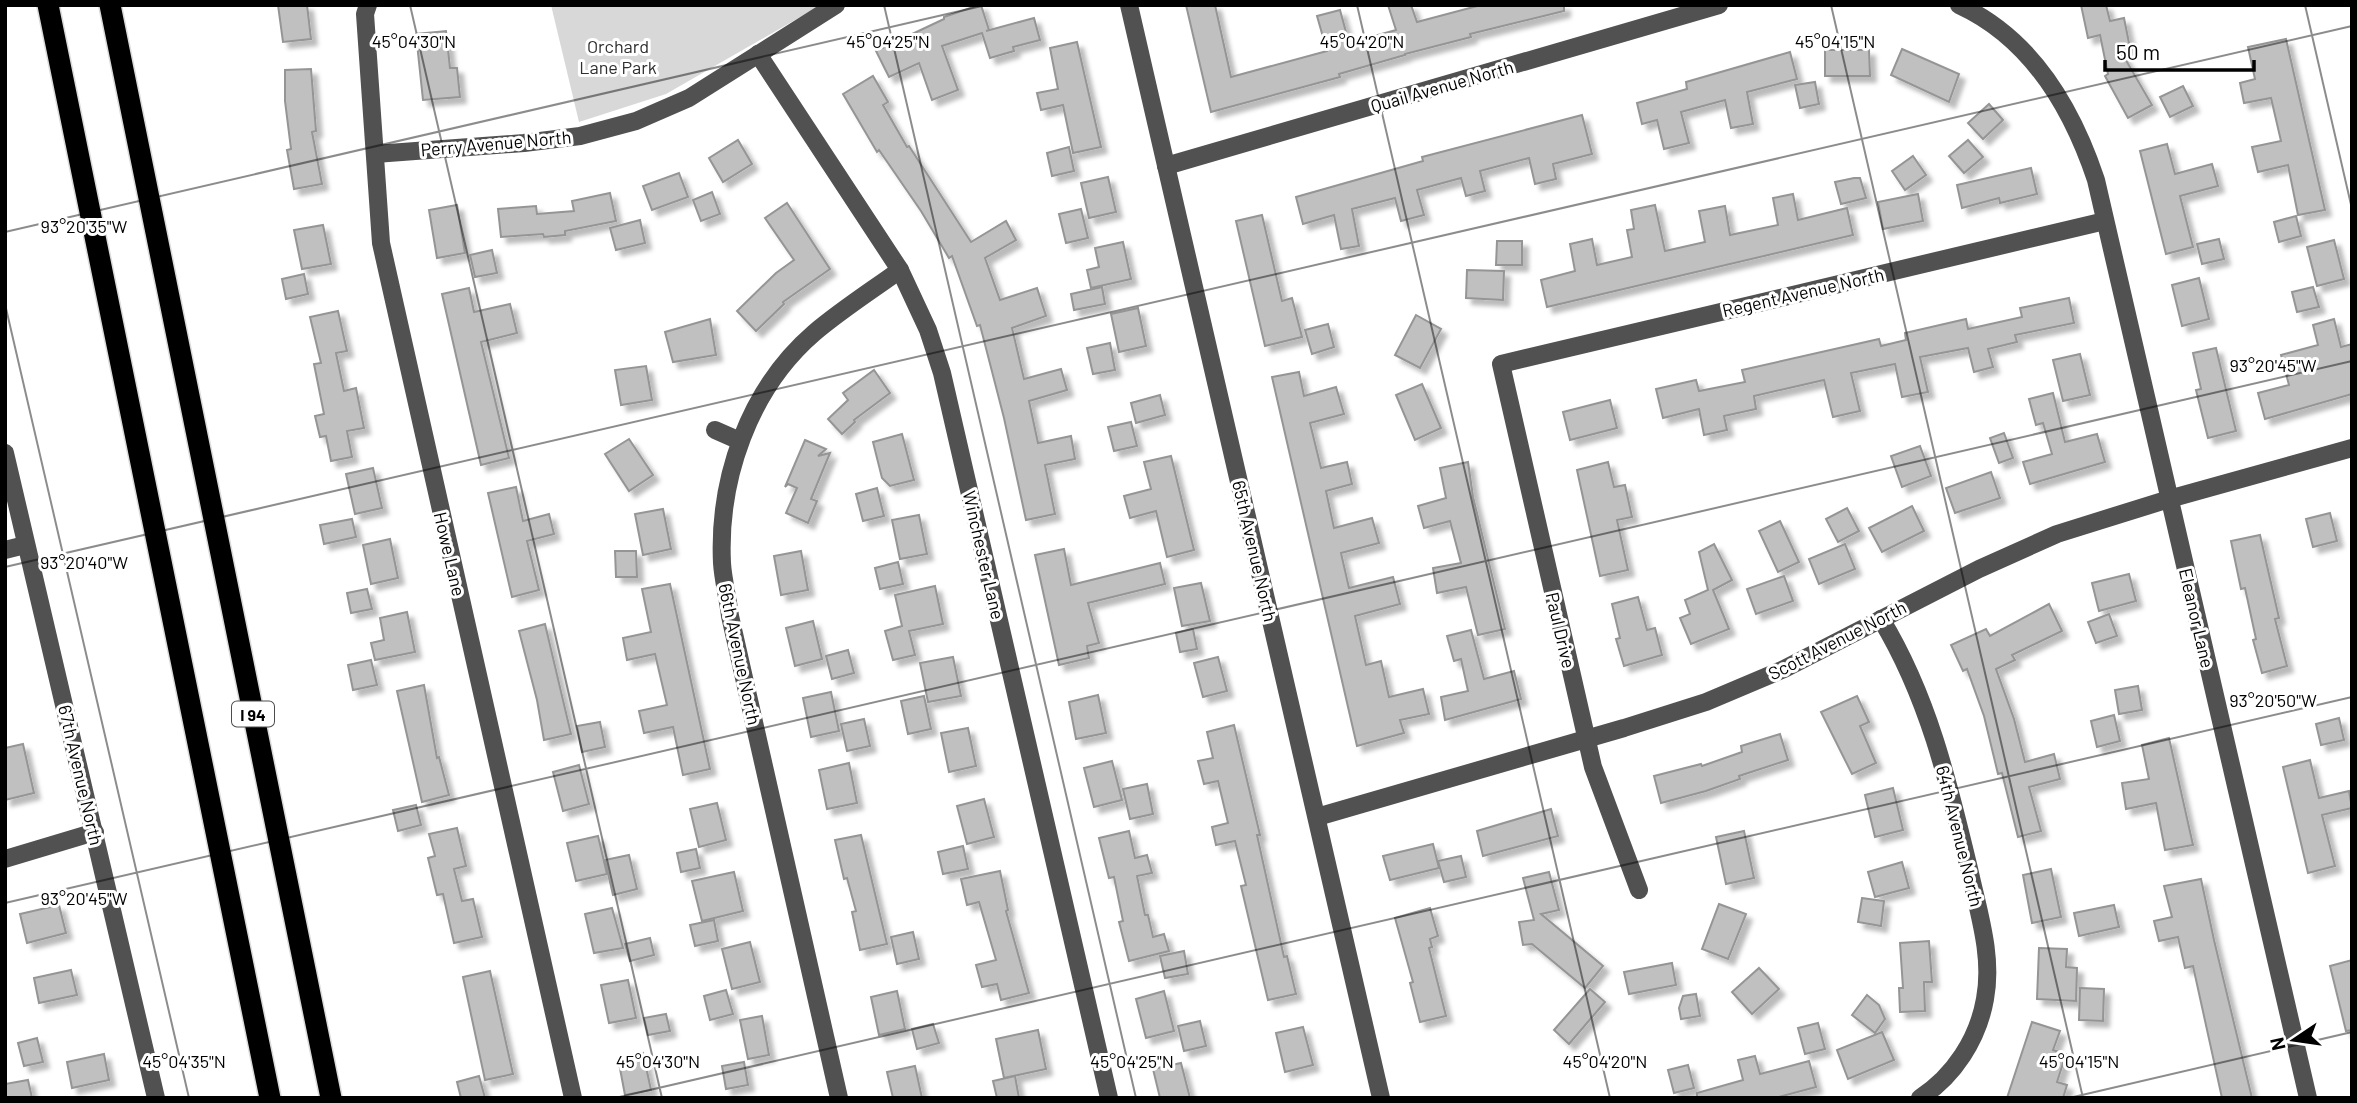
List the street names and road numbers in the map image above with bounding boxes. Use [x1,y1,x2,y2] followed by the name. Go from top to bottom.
[1368,55,1516,117] street label: Quail Avenue North
[420,125,572,161] street label: Perry Avenue North
[1720,263,1886,321] street label: Regent Avenue North
[1228,478,1282,624] street label: 65th Avenue North
[958,488,1010,622] street label: Winchester Lane
[430,510,470,598] street label: Howe Lane
[2175,566,2219,670] street label: Eleanor Lane
[714,581,766,727] street label: 66th Avenue North
[1542,590,1580,670] street label: Paul Drive
[1764,596,1910,684] street label: Scott Avenue North
[232,702,274,726] road number: I 94
[54,703,108,847] street label: 67th Avenue North
[1932,763,1988,909] street label: 64th Avenue North

